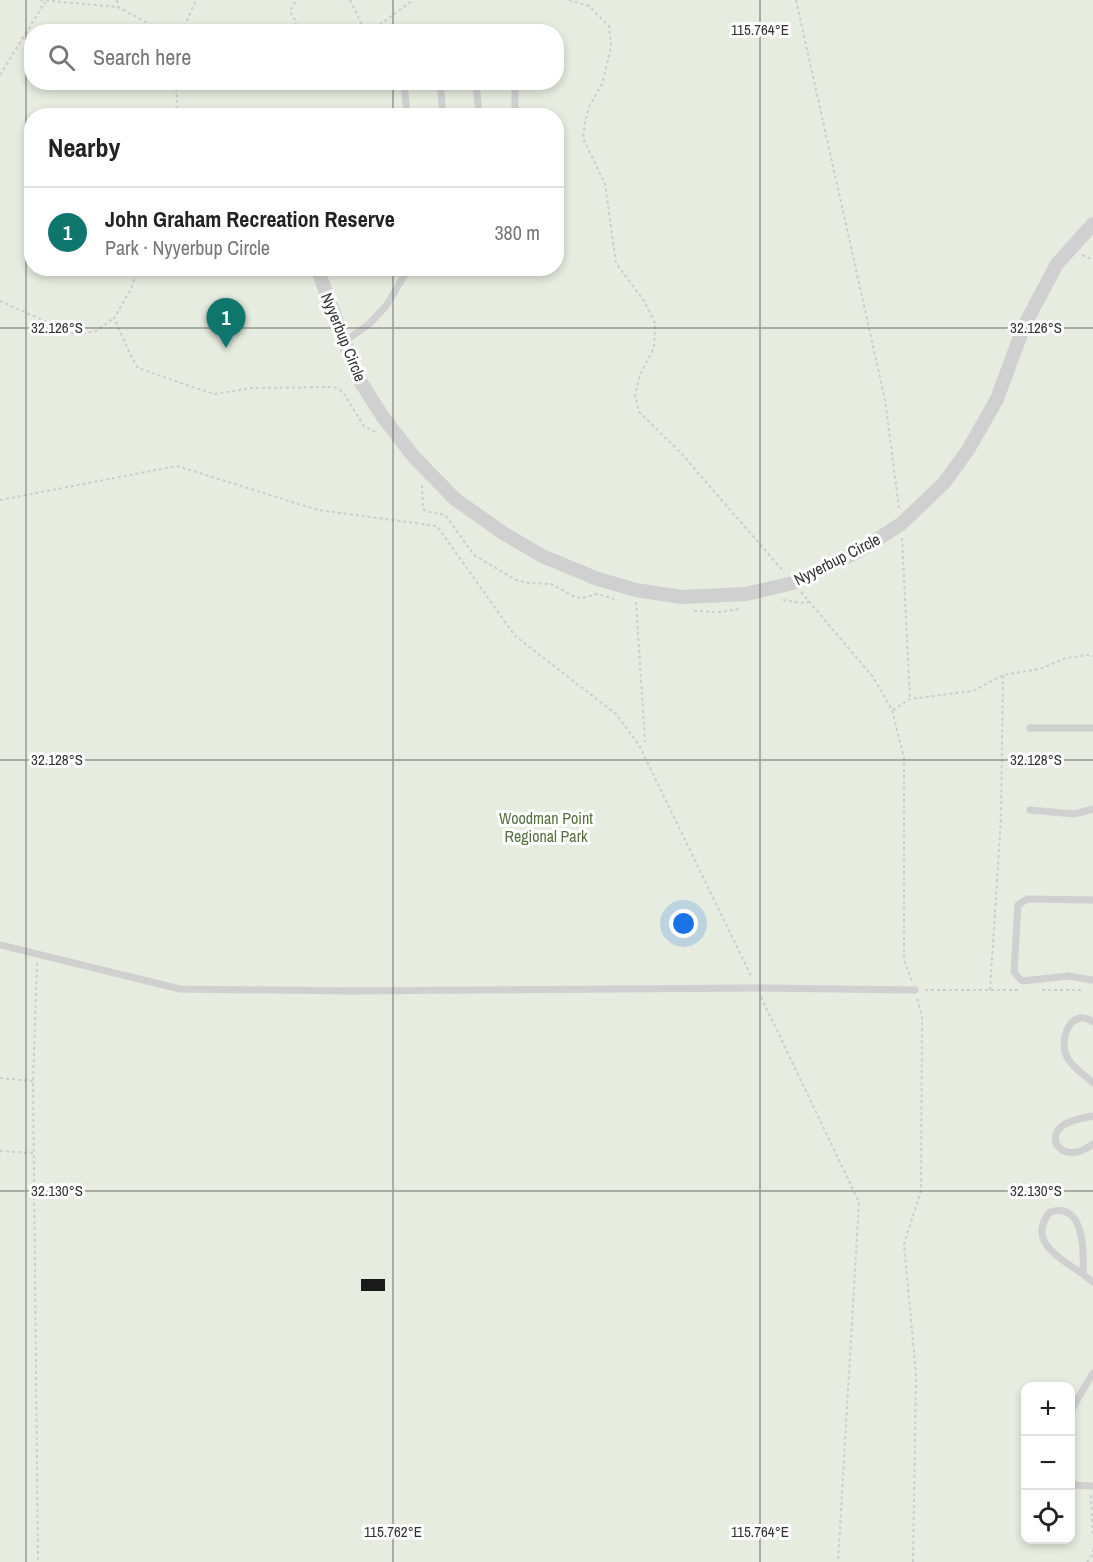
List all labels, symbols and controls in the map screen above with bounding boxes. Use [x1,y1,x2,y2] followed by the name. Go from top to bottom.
[731,19,789,40] text: 115.764°E
[24,24,564,90] search box
[45,41,78,74] icon: search
[93,42,191,72] text: Search here
[48,130,120,165] text: Nearby
[105,204,395,234] text: John Graham Recreation Reserve
[63,219,72,246] text: 1
[494,219,540,246] text: 380 m
[105,234,270,261] text: Park · Nyyerbup Circle
[316,289,372,385] street label: Nyyerbup Circle
[206,298,246,348] pin: 1
[31,317,83,338] text: 32.126°S
[1010,317,1062,338] text: 32.126°S
[790,528,884,590] street label: Nyyerbup Circle
[31,749,83,770] text: 32.128°S
[1010,749,1062,770] text: 32.128°S
[499,807,593,847] park label: Woodman Point Regional Park
[669,909,698,938] your location
[31,1180,83,1201] text: 32.130°S
[1010,1180,1062,1201] text: 32.130°S
[1021,1382,1075,1544] map controls
[1021,1382,1075,1436] button: +
[1021,1436,1075,1490] button: −
[1021,1490,1075,1544] button: locate
[364,1521,422,1542] text: 115.762°E
[731,1521,789,1542] text: 115.764°E

